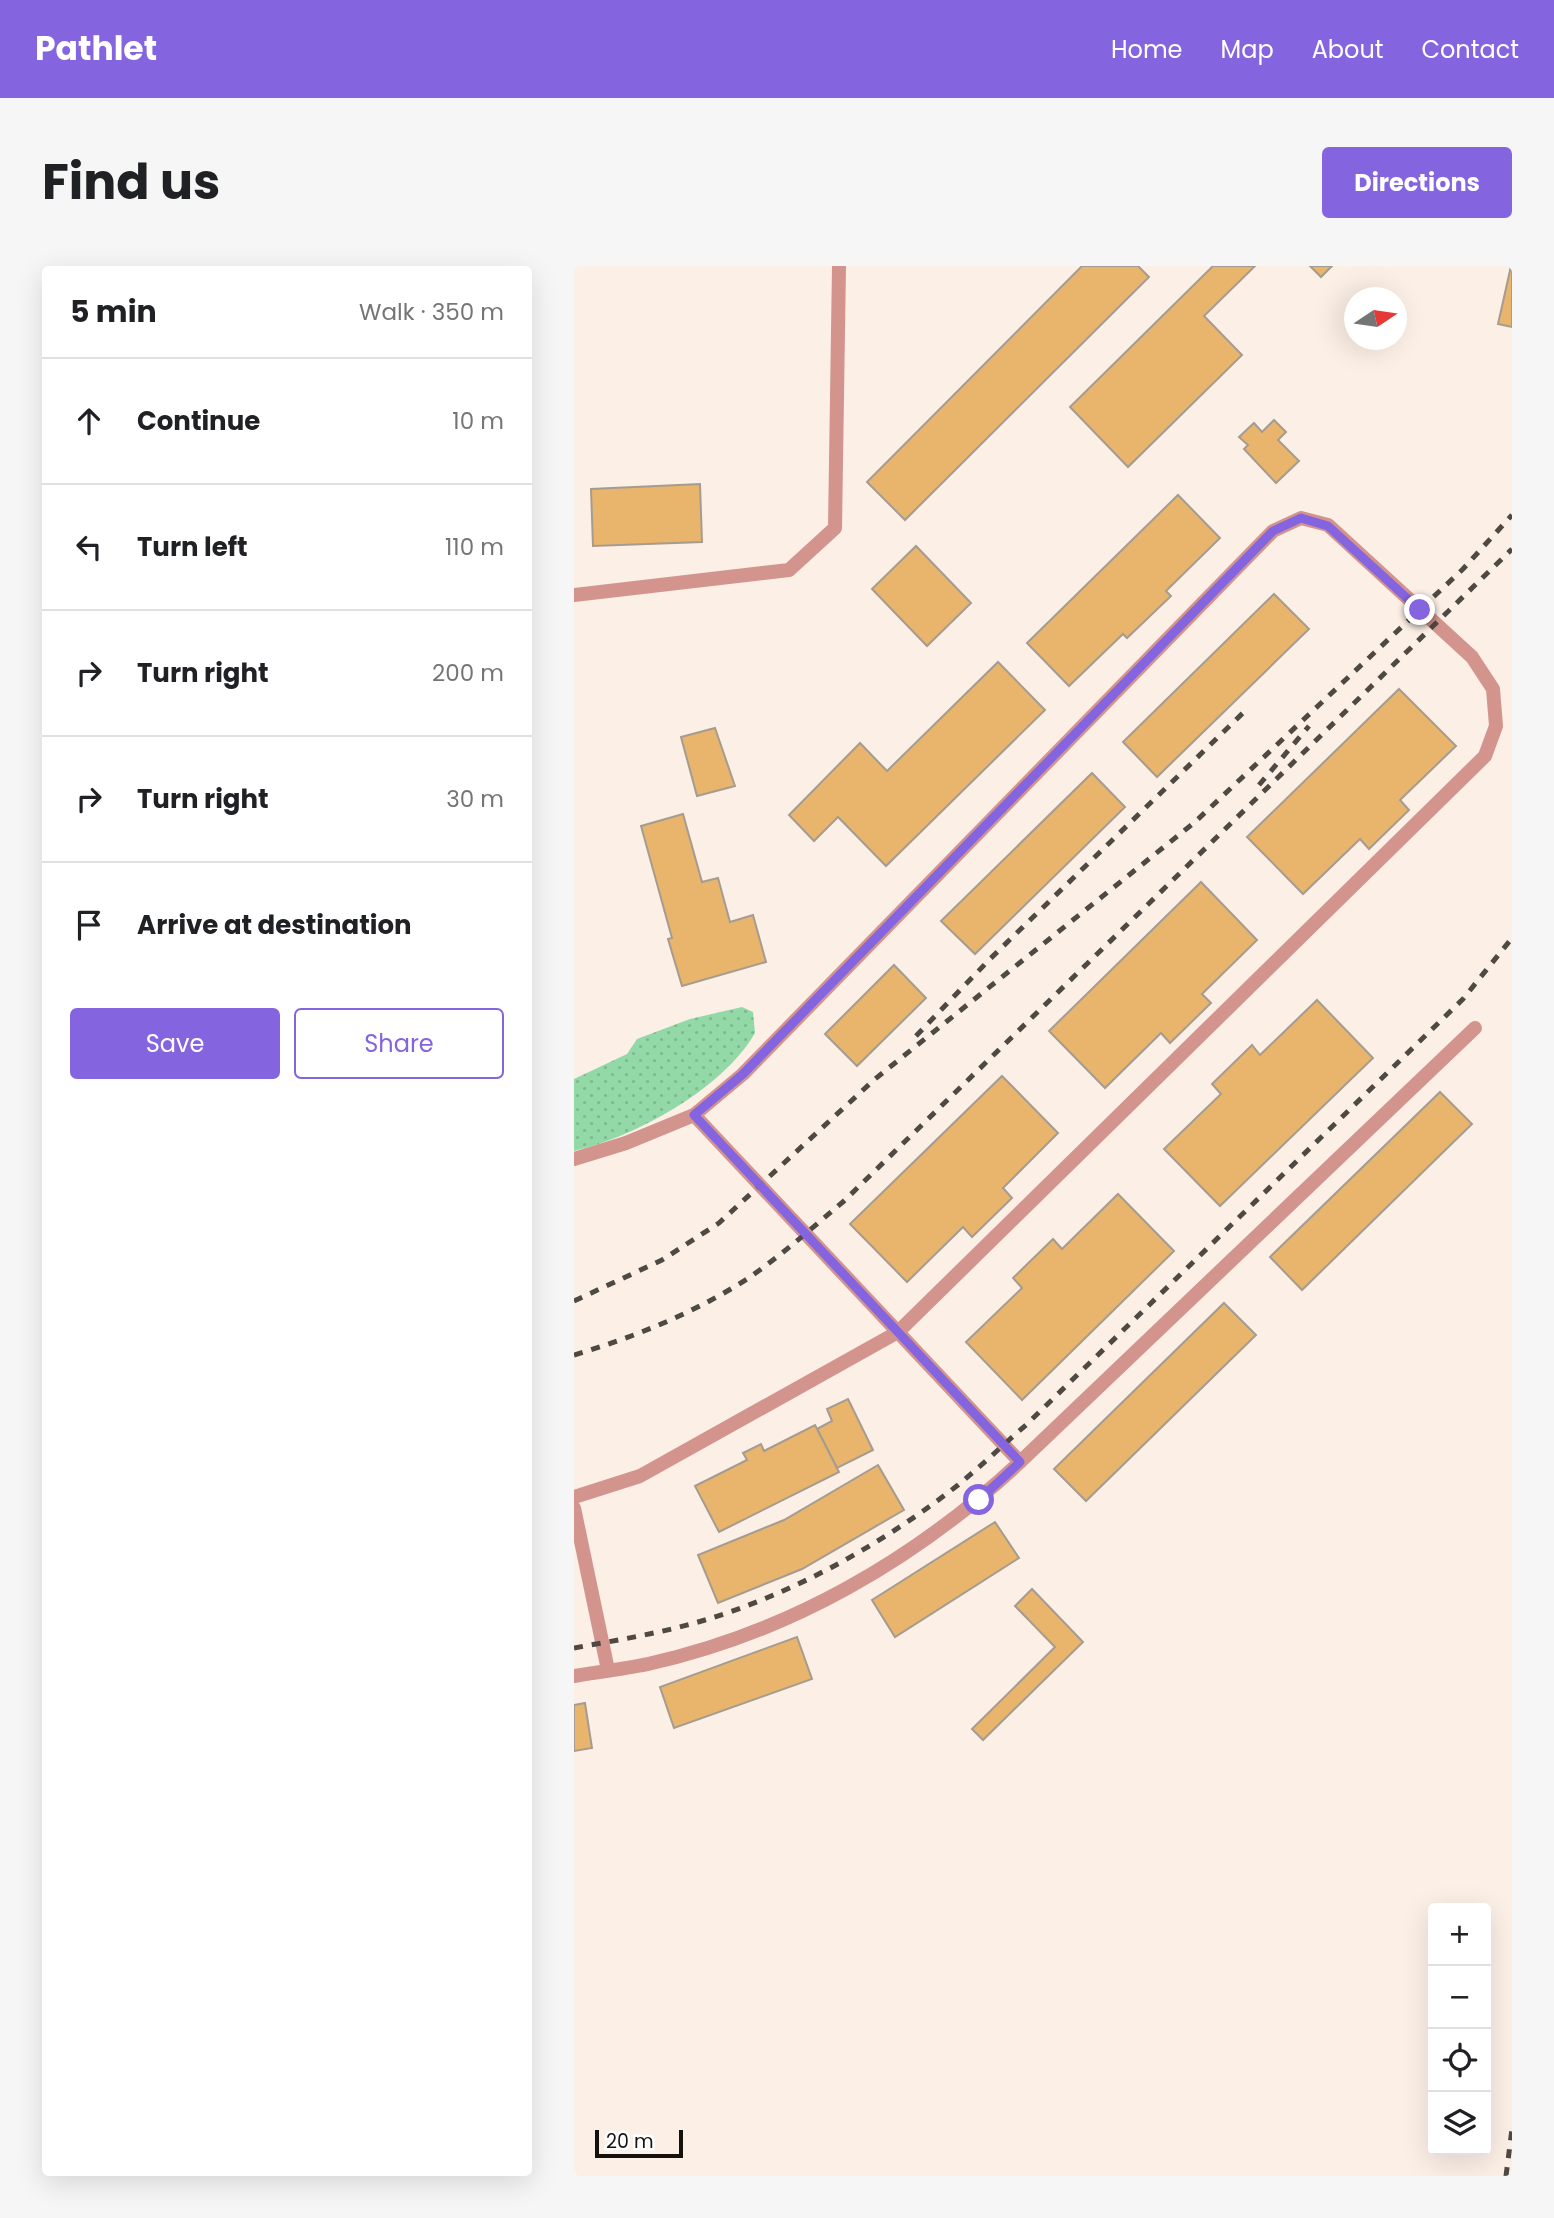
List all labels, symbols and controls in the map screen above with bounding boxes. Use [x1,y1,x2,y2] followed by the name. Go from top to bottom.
[35,25,157,72] text: Pathlet
[1111,33,1183,66] text: Home
[1221,33,1274,66] text: Map
[1312,33,1383,66] text: About
[1421,33,1519,66] text: Contact
[1322,147,1512,218] button: Directions
[42,148,220,216] text: Find us
[1344,287,1407,350] north arrow
[70,290,157,333] text: 5 min
[359,296,504,328] text: Walk · 350 m
[70,402,108,440] icon: ahead
[137,403,260,439] text: Continue
[452,405,504,437] text: 10 m
[70,528,108,566] icon: left
[137,529,248,565] text: Turn left
[445,531,504,563] text: 110 m
[1404,594,1435,625] route end
[70,654,108,692] icon: right
[137,655,269,691] text: Turn right
[432,657,504,689] text: 200 m
[70,780,108,818] icon: right
[137,781,269,817] text: Turn right
[446,783,504,815] text: 30 m
[70,906,108,944] icon: arrive
[137,907,412,943] text: Arrive at destination
[70,1008,280,1079] button: Save
[294,1008,504,1079] button: Share
[963,1484,994,1515] route start
[1428,1903,1491,2155] map controls
[1428,1903,1491,1966] button: +
[1428,1966,1491,2029] button: −
[1428,2029,1491,2092] button: locate
[1428,2092,1491,2155] button: layers
[595,2127,682,2159] scale bar
[606,2128,654,2155] text: 20 m

